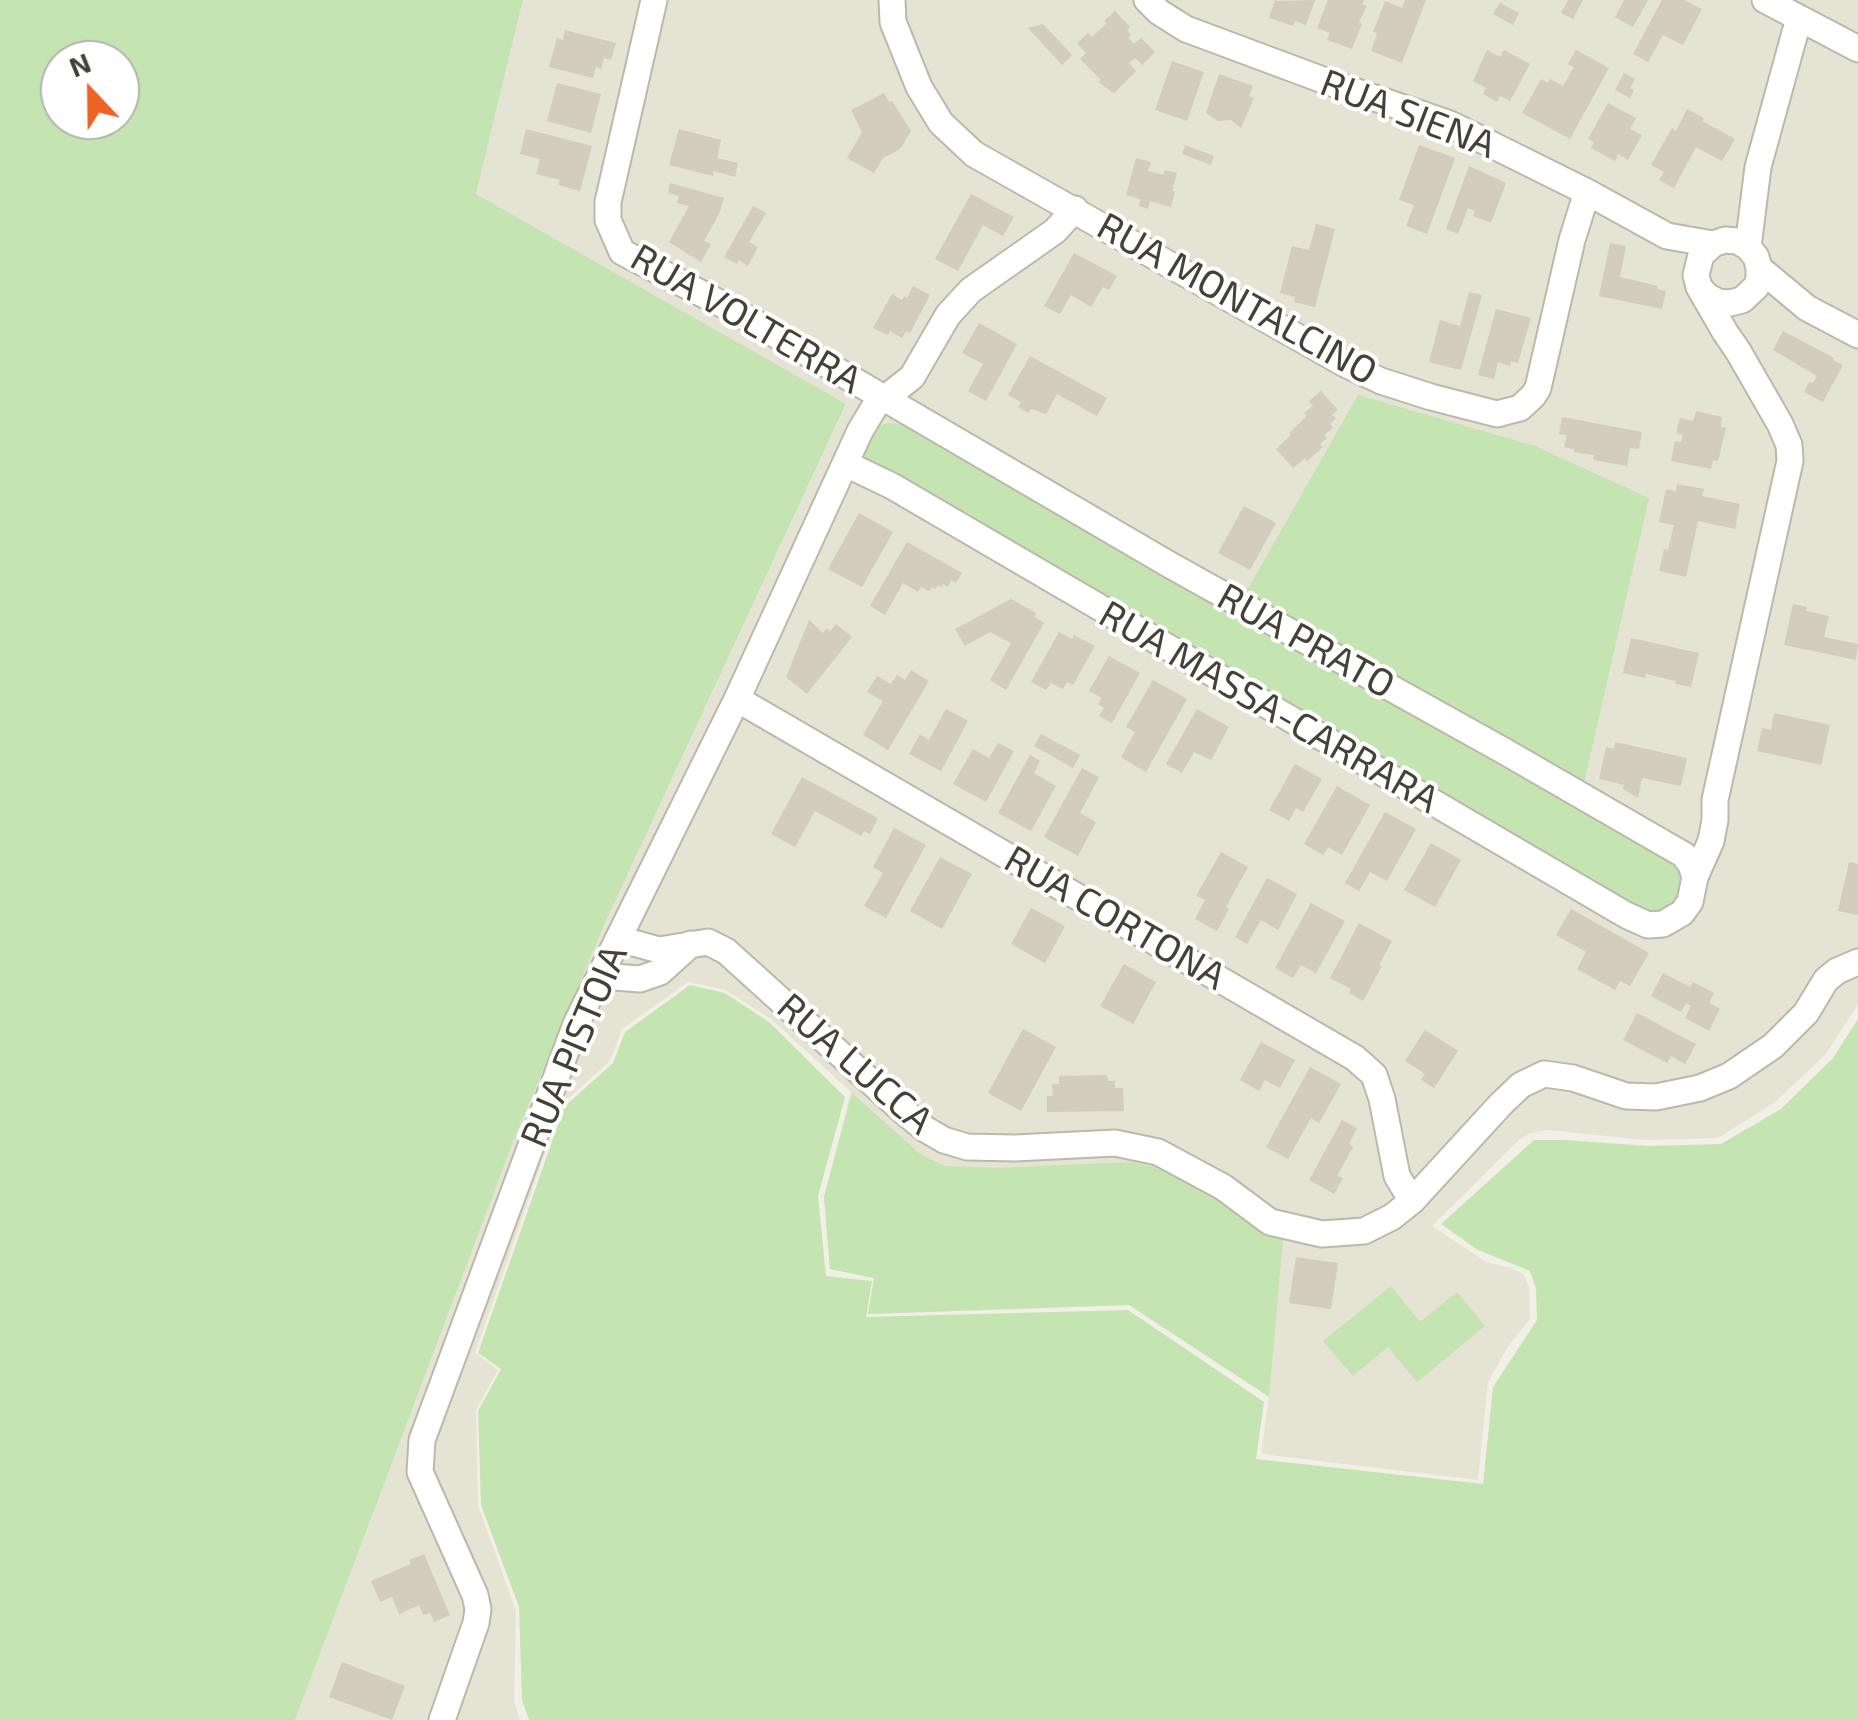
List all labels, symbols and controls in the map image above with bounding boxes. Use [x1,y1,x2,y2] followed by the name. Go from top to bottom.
[40,40,140,140] north arrow
[64,44,95,84] text: N
[1314,60,1502,168] street label: RUA SIENA
[1089,203,1385,395] street label: RUA MONTALCINO
[623,235,869,403] street label: RUA VOLTERRA
[1210,574,1402,708] street label: RUA PRATO
[1091,591,1447,823] street label: RUA MASSA-CARRARA
[996,836,1234,1000] street label: RUA CORTONA
[511,938,637,1154] street label: RUA PISTOIA
[768,984,942,1144] street label: RUA LUCCA

